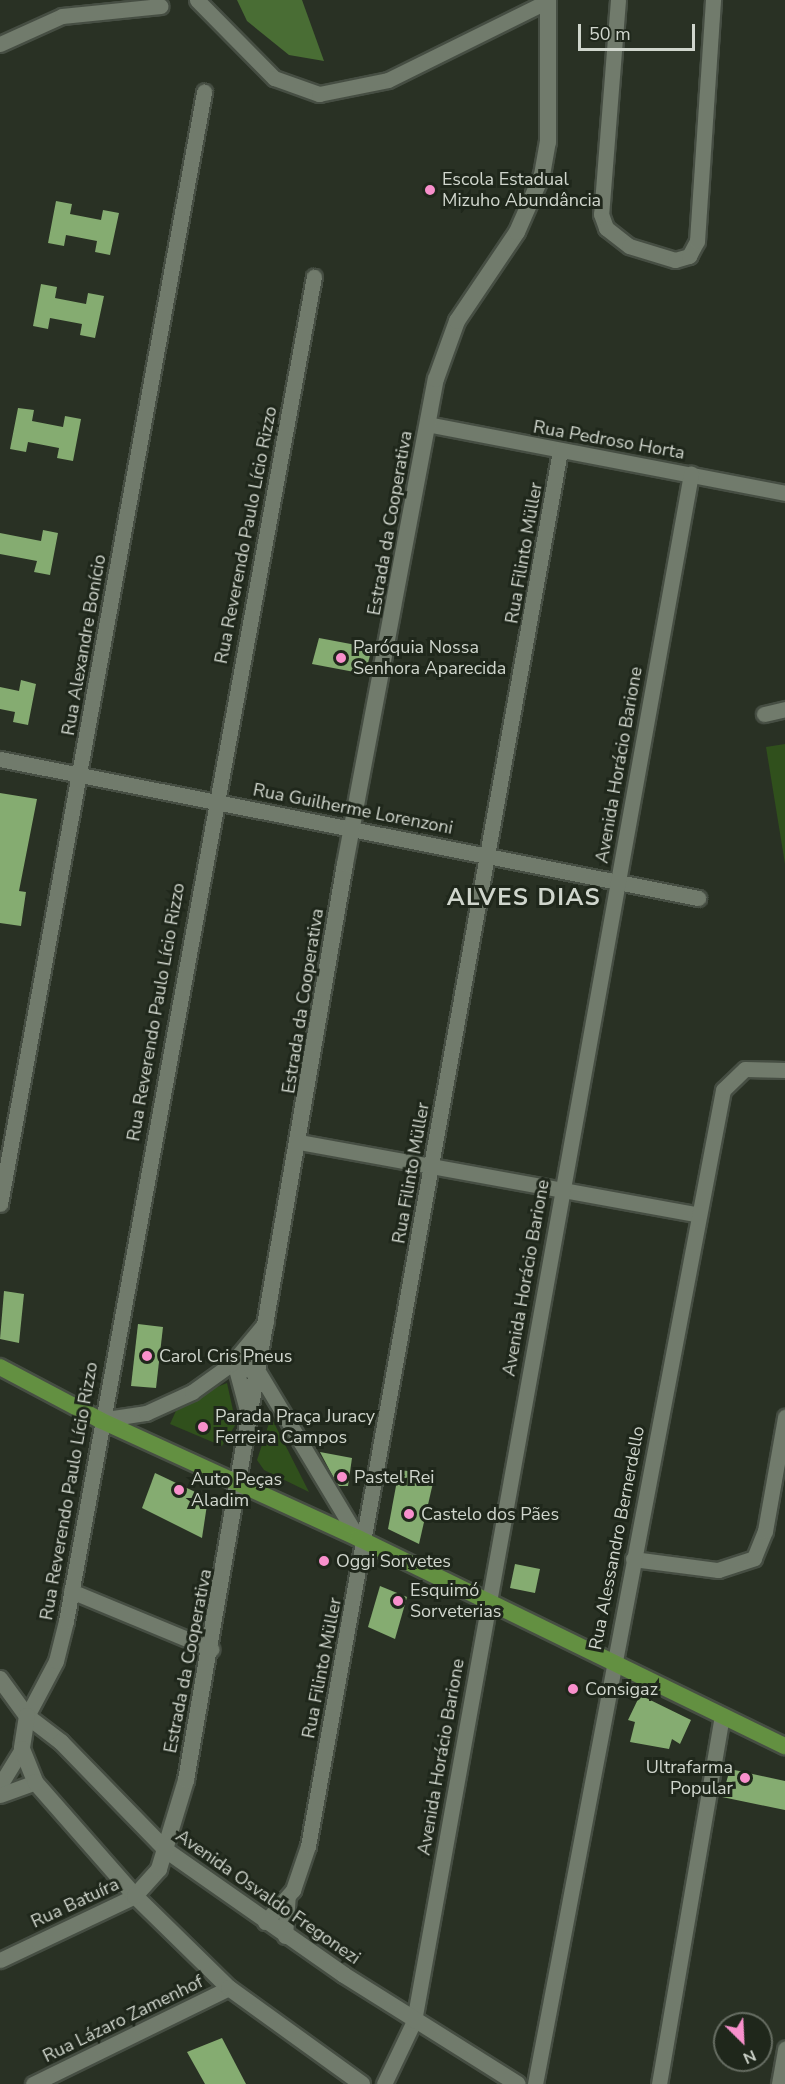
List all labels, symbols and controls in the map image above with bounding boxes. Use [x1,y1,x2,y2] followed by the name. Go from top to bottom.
[581,12,698,50] scale bar
[589,22,631,46] text: 50 m
[442,169,601,212] place label: Escola Estadual Mizuho Abundância
[423,183,437,197] marker: Escola Estadual Mizuho Abundância
[210,404,282,666] street label: Rua Reverendo Paulo Lício Rizzo
[532,416,686,464] street label: Rua Pedroso Horta
[363,429,417,617] street label: Estrada da Cooperativa
[501,481,547,625] street label: Rua Filinto Müller
[57,553,111,737] street label: Rua Alexandre Bonício
[353,637,506,680] place label: Paróquia Nossa Senhora Aparecida
[334,651,348,665] marker: Paróquia Nossa Senhora Aparecida
[591,665,647,865] street label: Avenida Horácio Barione
[251,779,455,839] street label: Rua Guilherme Lorenzoni
[123,881,189,1143] street label: Rua Reverendo Paulo Lício Rizzo
[447,884,601,912] district label: ALVES DIAS
[278,907,328,1095] street label: Estrada da Cooperativa
[388,1101,434,1245] street label: Rua Filinto Müller
[498,1178,554,1378] street label: Avenida Horácio Barione
[159,1345,292,1367] place label: Carol Cris Pneus
[140,1349,154,1363] marker: Carol Cris Pneus
[36,1360,102,1622] street label: Rua Reverendo Paulo Lício Rizzo
[215,1406,375,1448] place label: Parada Praça Juracy Ferreira Campos
[196,1420,210,1434] marker: Parada Praça Juracy Ferreira Campos
[585,1424,649,1652] street label: Rua Alessandro Bernerdello
[354,1466,434,1488] place label: Pastel Rei
[191,1469,282,1512] place label: Auto Peças Aladim
[335,1470,349,1484] marker: Pastel Rei
[172,1483,186,1497] marker: Auto Peças Aladim
[421,1503,559,1525] place label: Castelo dos Pães
[402,1507,416,1521] marker: Castelo dos Pães
[336,1550,451,1572] place label: Oggi Sorvetes
[317,1554,331,1568] marker: Oggi Sorvetes
[160,1567,216,1755] street label: Estrada da Cooperativa
[410,1580,501,1622] place label: Esquimó Sorveterias
[391,1594,405,1608] marker: Esquimó Sorveterias
[298,1596,346,1740] street label: Rua Filinto Müller
[413,1657,469,1857] street label: Avenida Horácio Barione
[585,1678,658,1700] place label: Consigaz
[566,1682,580,1696] marker: Consigaz
[646,1757,733,1800] place label: Ultrafarma Popular
[738,1771,752,1785] marker: Ultrafarma Popular
[172,1825,364,1969] street label: Avenida Osvaldo Fregonezi
[28,1873,122,1933] street label: Rua Batuíra
[39,1971,207,2067] street label: Rua Lázaro Zamenhof
[713,2012,773,2072] north arrow
[740,2044,759,2069] text: N

